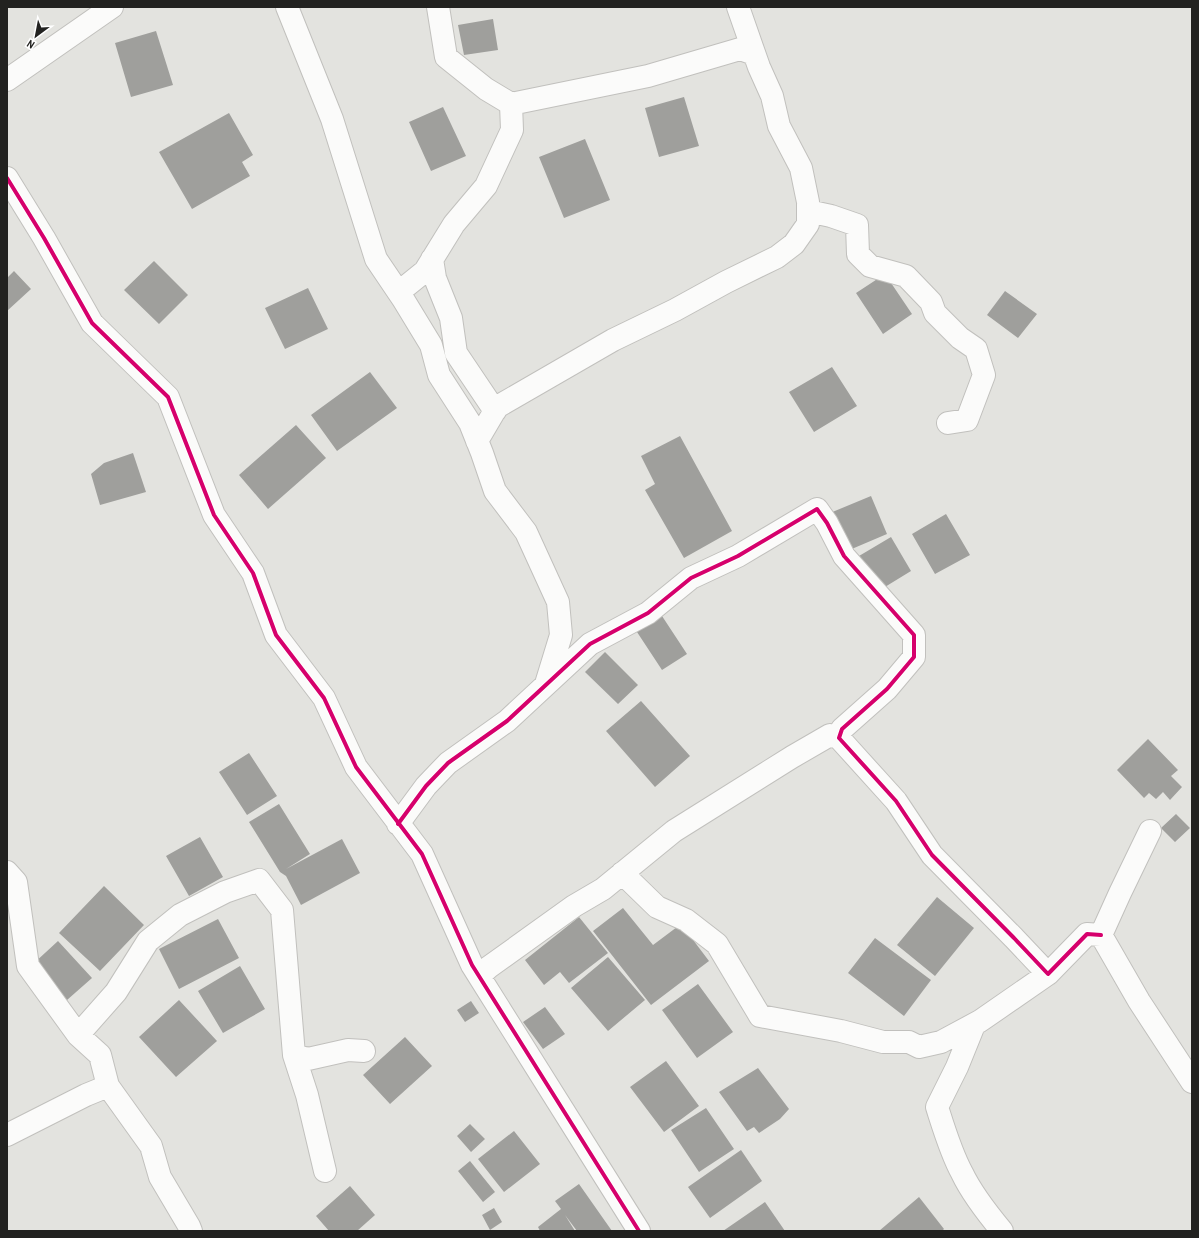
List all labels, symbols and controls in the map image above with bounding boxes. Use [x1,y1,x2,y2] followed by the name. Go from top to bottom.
[16,16,56,56] north arrow
[24,37,37,52] text: N

